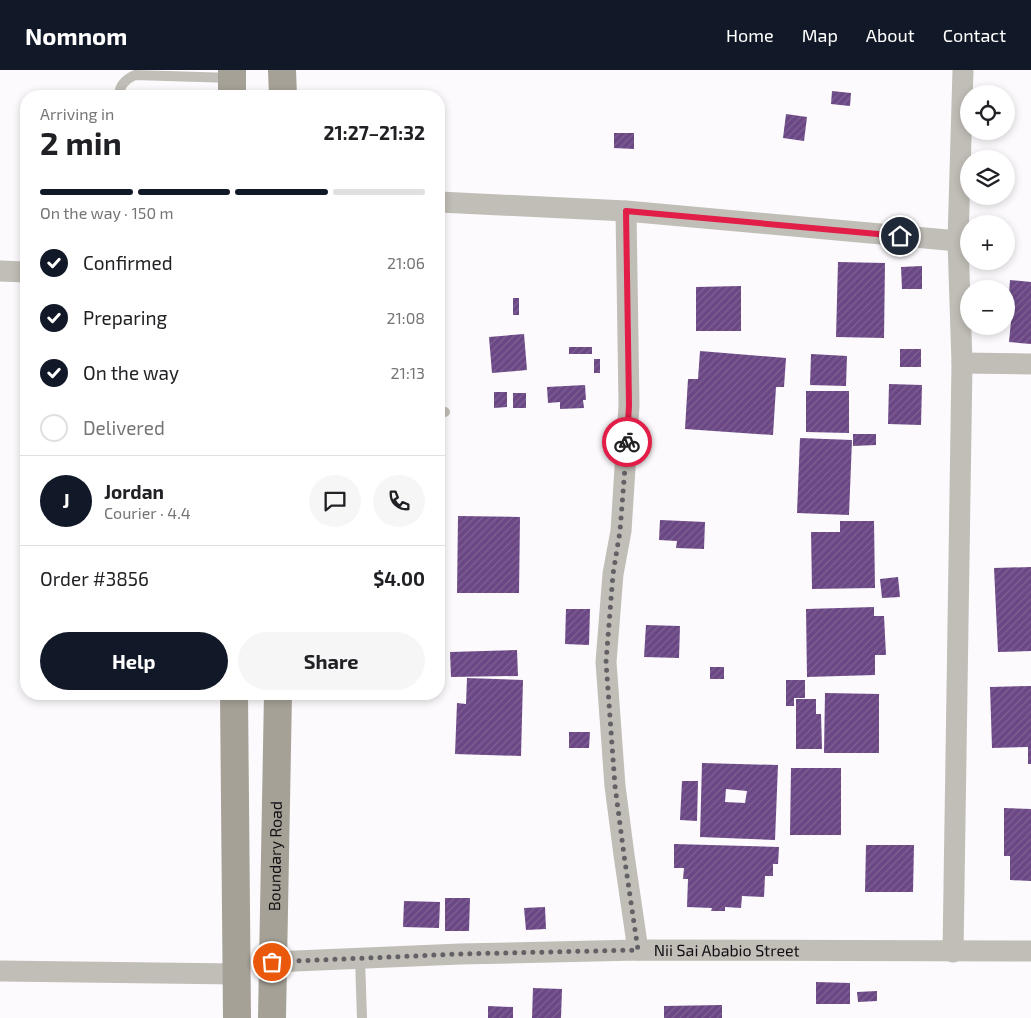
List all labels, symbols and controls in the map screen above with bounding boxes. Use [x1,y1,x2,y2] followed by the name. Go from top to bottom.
[25,21,127,50] text: Nomnom
[726,24,774,46] text: Home
[802,24,838,46] text: Map
[866,24,915,46] text: About
[943,24,1006,46] text: Contact
[960,85,1015,335] map controls
[960,85,1015,140] button: locate
[40,104,114,123] text: Arriving in
[324,121,425,144] text: 21:27–21:32
[40,123,122,161] text: 2 min
[960,150,1015,205] button: layers
[40,203,174,222] text: On the way · 150 m
[879,215,921,257] pin
[960,215,1015,270] button: +
[886,222,914,250] icon: home
[40,249,68,277] icon: check
[83,251,173,274] text: Confirmed
[387,253,425,272] text: 21:06
[960,280,1015,335] button: −
[40,304,68,332] icon: check
[83,306,167,329] text: Preparing
[387,308,425,327] text: 21:08
[40,359,68,387] icon: check
[83,361,179,384] text: On the way
[391,363,425,382] text: 21:13
[83,416,165,439] text: Delivered
[602,417,652,467] courier
[613,428,641,456] icon: bike
[309,475,361,527] button: chat
[373,475,425,527] button: phone
[104,480,164,503] text: Jordan
[62,489,70,512] text: J
[104,503,191,522] text: Courier · 4.4
[40,567,149,590] text: Order #3856
[373,567,425,590] text: $4.00
[40,632,228,690] button: Help
[238,632,425,690] button: Share
[264,801,285,911] street label: Boundary Road
[654,940,800,959] street label: Nii Sai Ababio Street
[251,941,293,983] pin
[258,948,286,976] icon: bag

